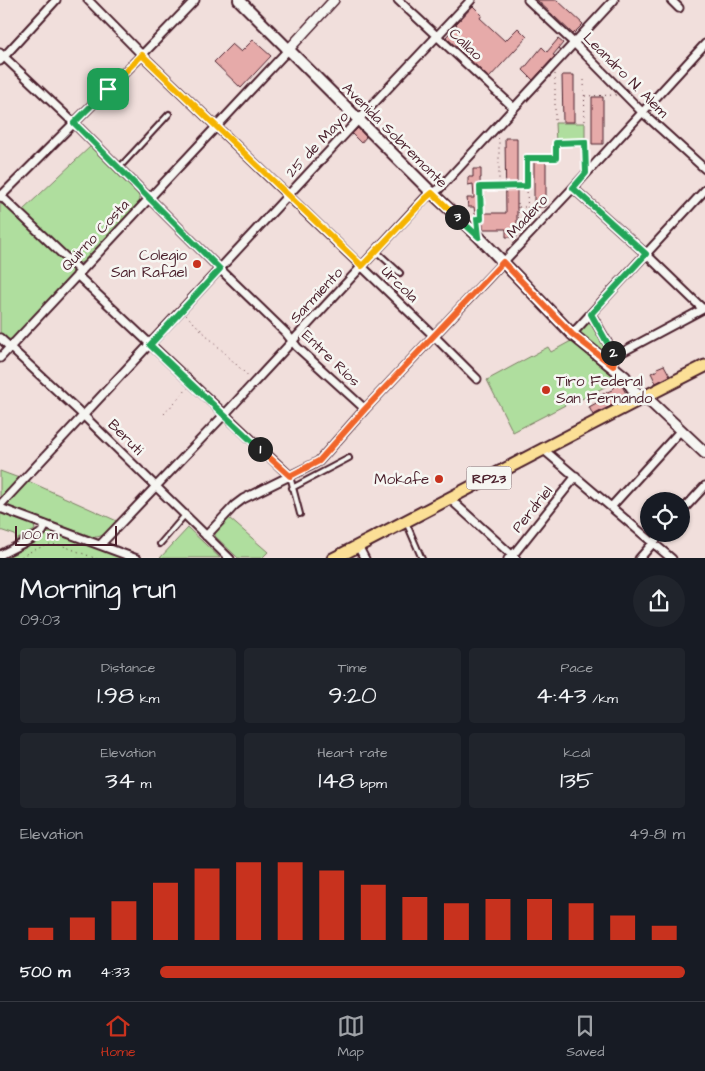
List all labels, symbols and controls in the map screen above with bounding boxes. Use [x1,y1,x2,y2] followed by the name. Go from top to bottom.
[444,23,488,66] street label: Callao
[578,28,673,123] street label: Leandro N. Alem
[87,68,129,110] pin
[94,75,122,103] icon: arrive
[337,78,452,193] street label: Avenida Sobremonte
[281,106,355,183] street label: 25 de Mayo
[502,190,553,243] street label: Madero
[57,195,134,276] street label: Quirno Costa
[444,204,470,230] pin: 3
[454,207,461,227] text: 3
[111,245,188,283] place label: Colegio San Rafael
[191,258,203,270] marker: Colegio San Rafael
[376,261,423,308] street label: Urcola
[285,262,348,328] street label: Sarmiento
[297,325,365,392] street label: Entre Ríos
[600,340,626,366] pin: 2
[609,343,618,363] text: 2
[556,371,653,409] place label: Tiro Federal San Fernando
[540,384,552,396] marker: Tiro Federal San Fernando
[103,415,149,460] street label: Beruti
[248,436,272,462] pin: 1
[260,439,261,459] text: 1
[466,466,512,489] road number: RP23
[374,469,429,490] place label: Mokafe
[433,473,445,485] marker: Mokafe
[507,481,558,537] street label: Perdriel
[640,492,690,542] map controls
[640,492,690,542] button: locate
[15,524,118,547] scale bar
[22,525,58,545] text: 100 m
[20,570,176,609] text: Morning run
[633,575,685,627] button: share
[20,609,60,631] text: 09:03
[101,658,155,678] text: Distance
[338,658,367,678] text: Time
[561,658,593,678] text: Pace
[97,678,134,713] text: 1.98
[328,678,377,713] text: 9:20
[536,678,587,713] text: 4:43
[134,689,159,709] text: km
[587,689,618,709] text: /km
[101,743,156,763] text: Elevation
[317,743,388,763] text: Heart rate
[563,743,590,763] text: kcal
[105,763,135,798] text: 34
[318,763,355,798] text: 148
[560,763,594,798] text: 135
[135,774,151,794] text: m
[355,774,387,794] text: bpm
[20,823,83,845] text: Elevation
[629,823,685,845] text: 49–81 m
[20,961,70,983] text: 500 m
[100,961,130,983] text: 4:33
[101,1012,136,1062] tab: Home
[337,1012,365,1062] tab: Map
[566,1012,604,1062] tab: Saved

